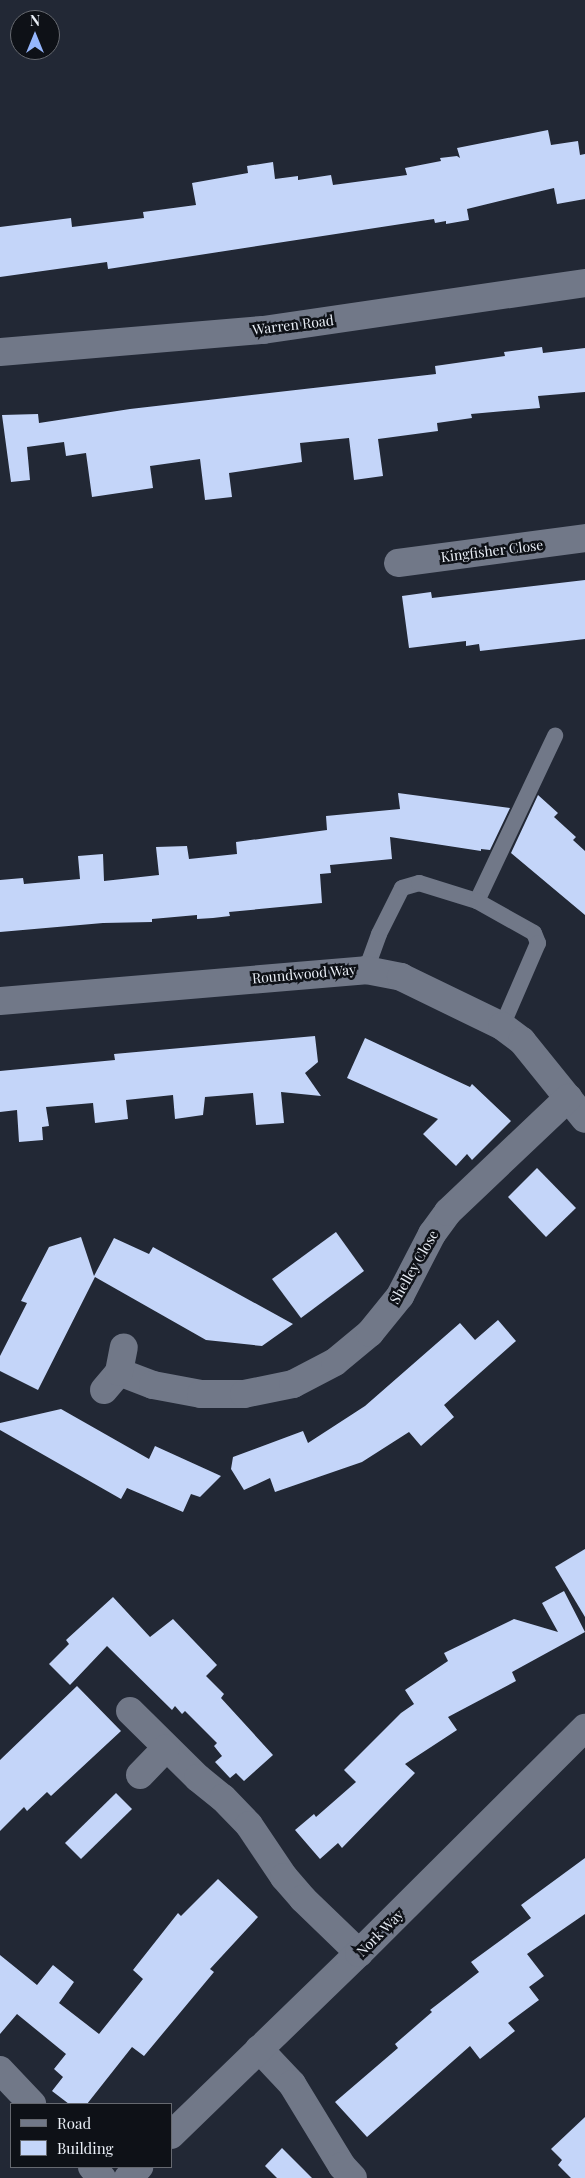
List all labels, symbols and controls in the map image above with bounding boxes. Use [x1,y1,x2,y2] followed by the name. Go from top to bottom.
[10,10,60,60] north arrow
[30,11,40,30] text: N
[251,312,335,338] street label: Warren Road
[440,536,544,566] street label: Kingfisher Close
[251,961,357,987] street label: Roundwood Way
[386,1227,442,1307] street label: Shelley Close
[353,1906,407,1960] street label: Nork Way
[10,2103,172,2168] legend
[57,2113,91,2133] text: Road
[57,2138,113,2158] text: Building

